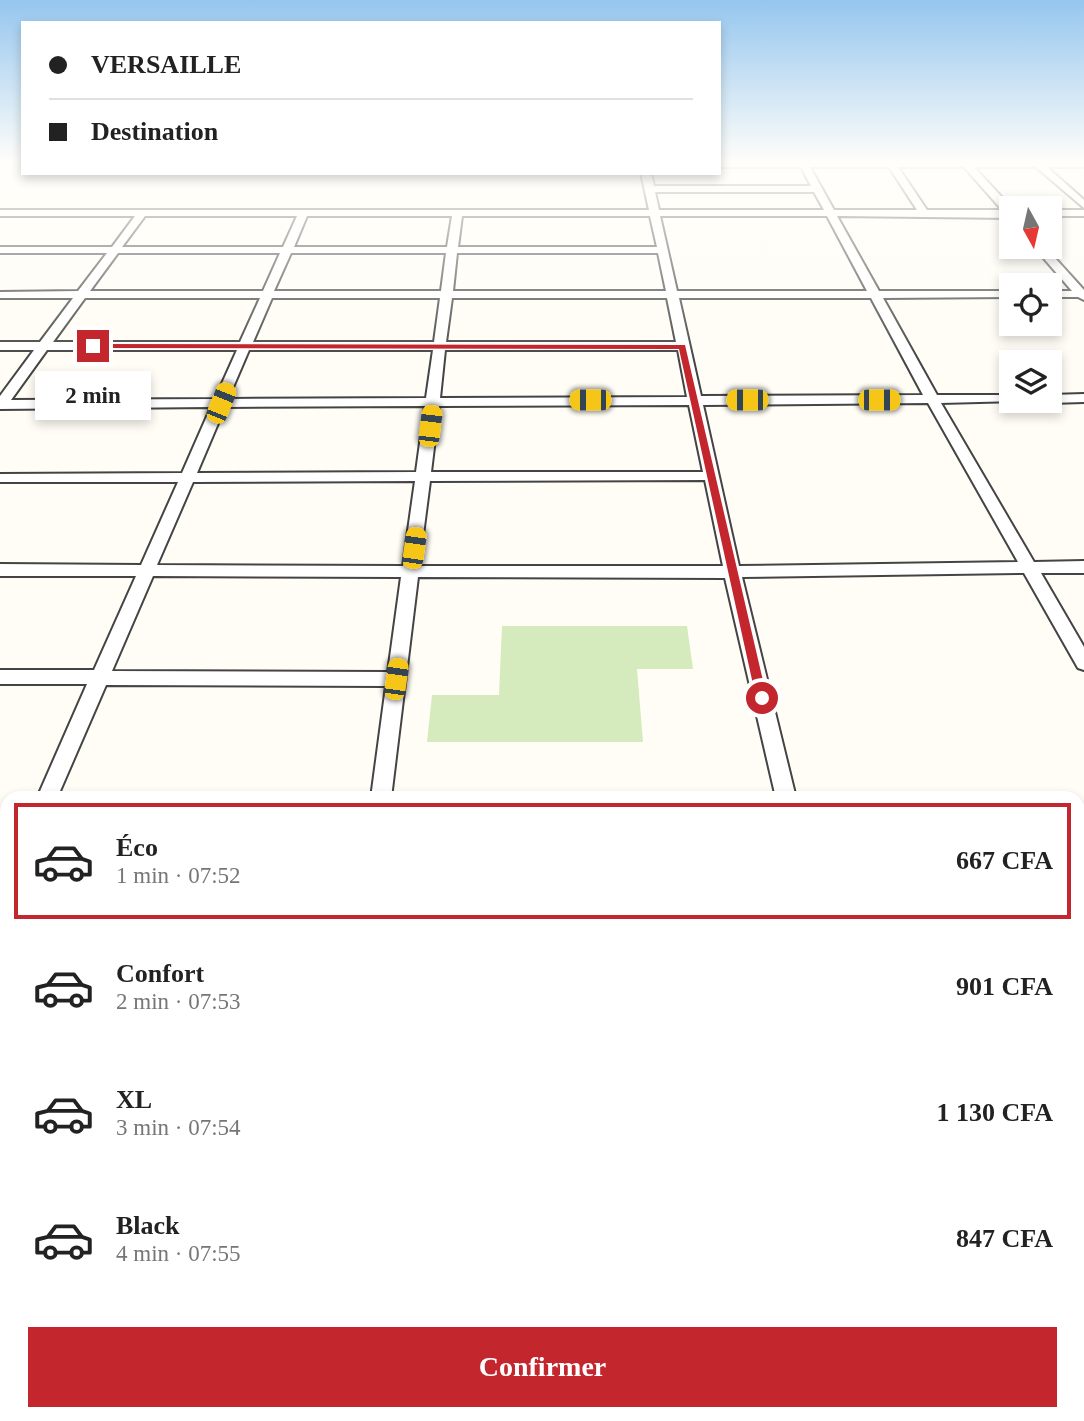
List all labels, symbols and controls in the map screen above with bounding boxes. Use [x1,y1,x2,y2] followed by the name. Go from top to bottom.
[91,50,241,79] text: VERSAILLE
[91,117,218,146] text: Destination
[999,196,1062,259] north arrow
[999,196,1062,413] map controls
[999,273,1062,336] button: locate
[77,330,109,362] route end
[999,350,1062,413] button: layers
[35,370,151,420] callout: 2 min
[204,380,239,426] car
[65,383,121,408] text: 2 min
[570,390,612,411] car
[727,390,769,411] car
[859,390,901,411] car
[418,404,443,448] car
[401,526,428,570] car
[383,657,410,701] car
[746,682,778,714] route start
[32,830,95,893] icon: car
[116,833,158,862] text: Éco
[956,846,1053,875] text: 667 CFA
[116,863,241,888] text: 1 min · 07:52
[32,956,95,1019] icon: car
[116,959,204,988] text: Confort
[956,972,1053,1001] text: 901 CFA
[116,989,241,1014] text: 2 min · 07:53
[32,1082,95,1145] icon: car
[116,1085,152,1114] text: XL
[936,1098,1053,1127] text: 1 130 CFA
[116,1115,241,1140] text: 3 min · 07:54
[32,1208,95,1271] icon: car
[116,1211,180,1240] text: Black
[956,1224,1053,1253] text: 847 CFA
[116,1241,241,1266] text: 4 min · 07:55
[28,1327,1057,1407] button: Confirmer

